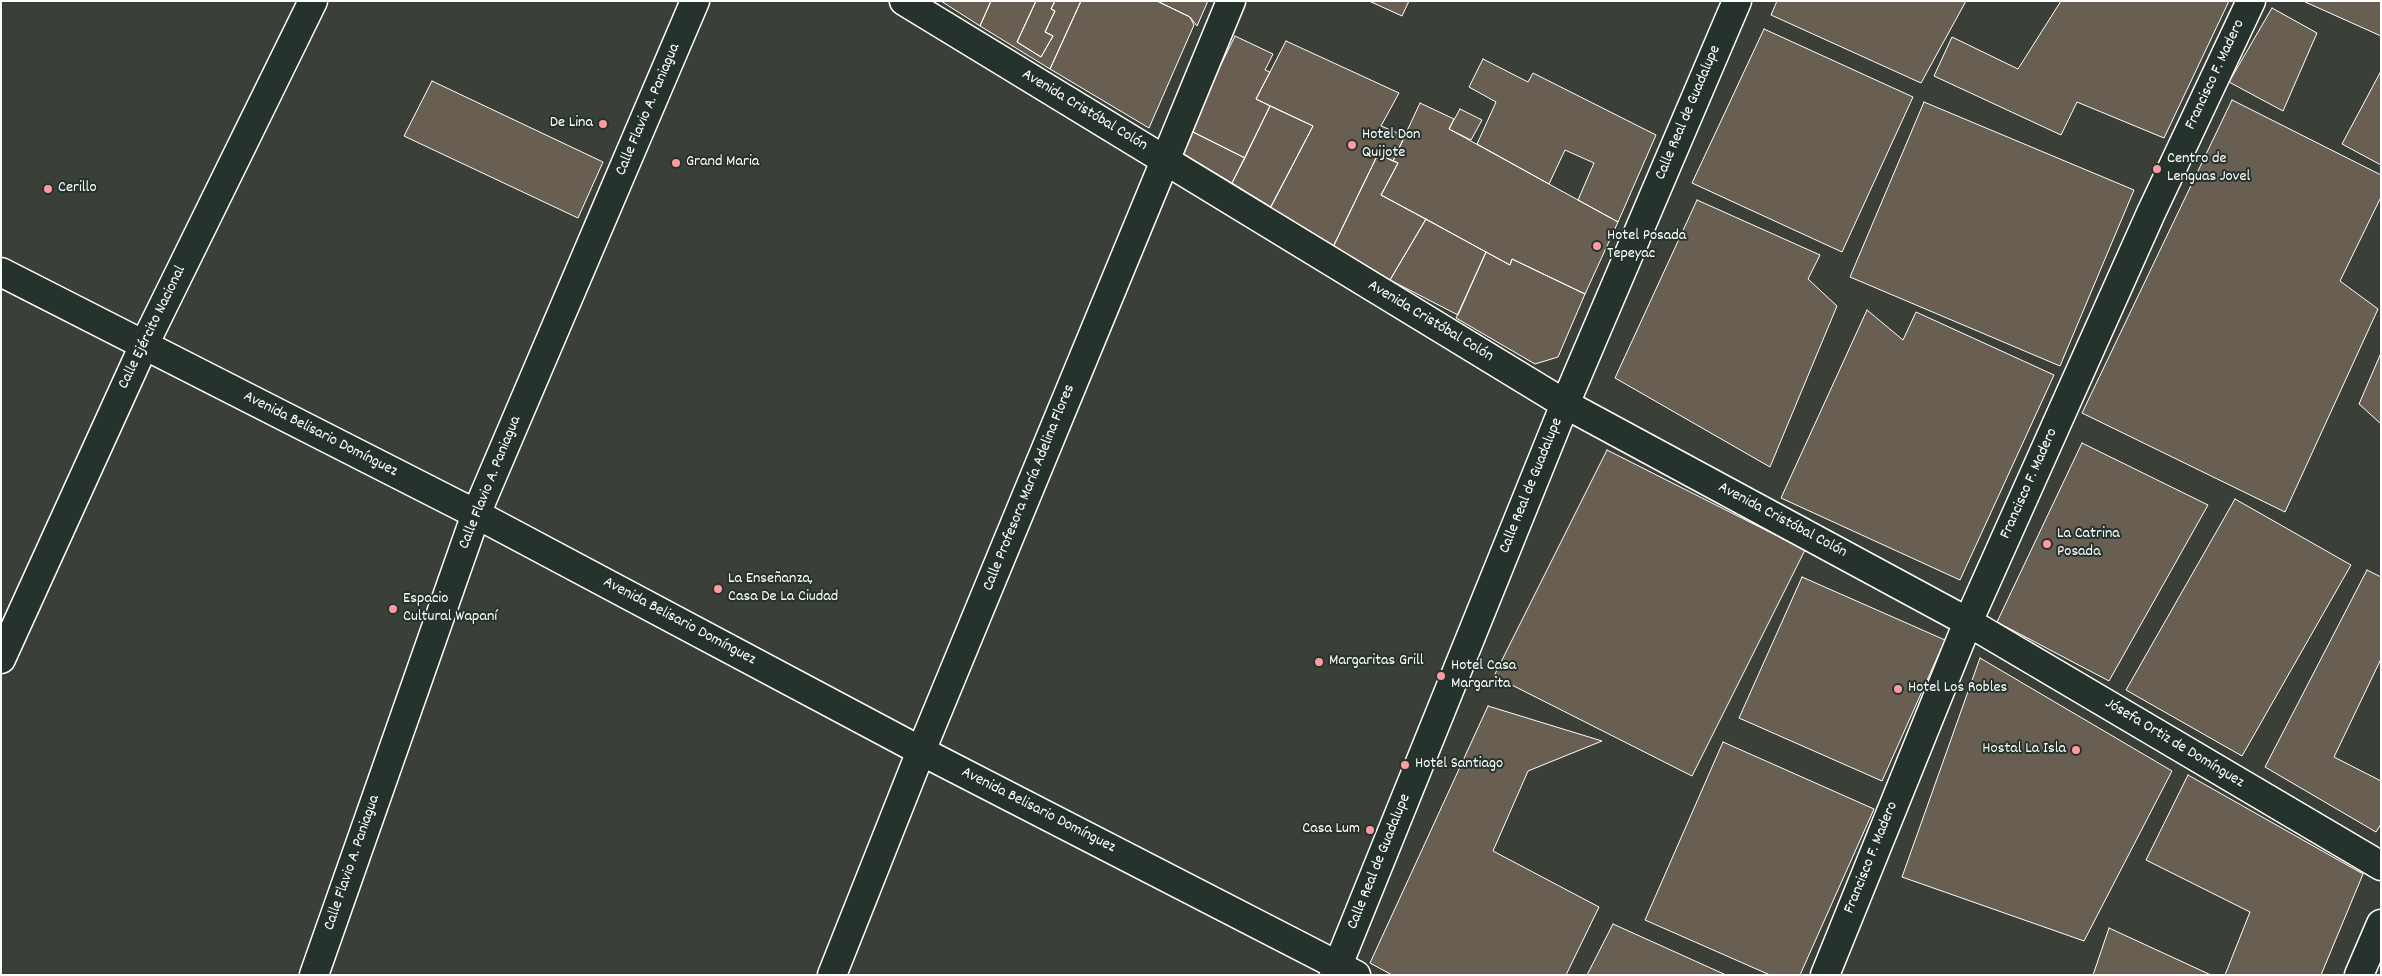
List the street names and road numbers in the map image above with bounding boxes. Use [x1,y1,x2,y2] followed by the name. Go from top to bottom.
[2182,17,2250,133] street label: Francisco F. Madero
[612,41,686,179] street label: Calle Flavio A. Paniagua
[1652,43,1726,183] street label: Calle Real de Guadalupe
[1018,66,1150,156] street label: Avenida Cristóbal Colón
[115,263,191,393] street label: Calle Ejército Nacional
[1364,277,1496,367] street label: Avenida Cristóbal Colón
[980,382,1080,594] street label: Calle Profesora María Adelina Flores
[240,388,400,482] street label: Avenida Belisario Domínguez
[456,414,526,552] street label: Calle Flavio A. Paniagua
[1496,415,1568,557] street label: Calle Real de Guadalupe
[1997,426,2063,542] street label: Francisco F. Madero
[1714,479,1850,563] street label: Avenida Cristóbal Colón
[599,574,759,670] street label: Avenida Belisario Domínguez
[2101,695,2247,793] street label: Jósefa Ortiz de Domínguez
[958,764,1118,858] street label: Avenida Belisario Domínguez
[1344,791,1416,933] street label: Calle Real de Guadalupe
[321,793,385,933] street label: Calle Flavio A. Paniagua
[1841,799,1903,917] street label: Francisco F. Madero

